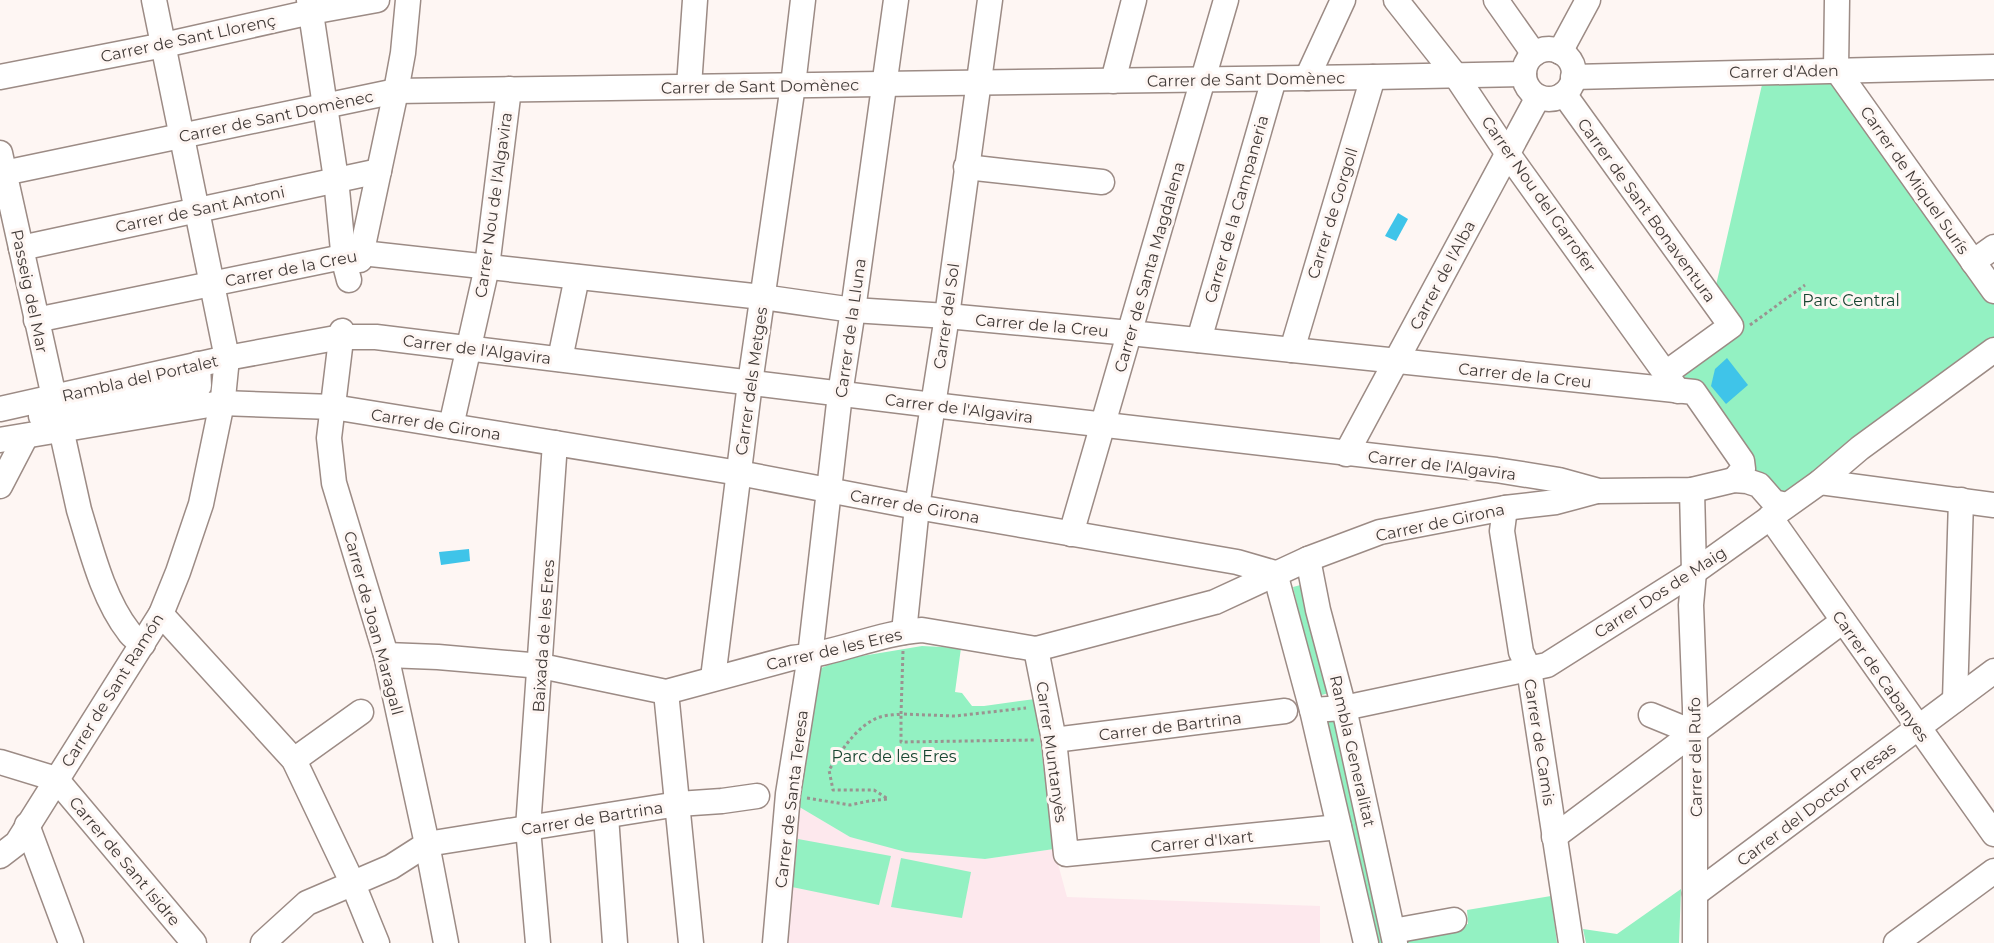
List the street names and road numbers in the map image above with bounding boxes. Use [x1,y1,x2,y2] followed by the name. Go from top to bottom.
[99,11,277,66] street label: Carrer de Sant Llorenç
[1729,61,1839,82] street label: Carrer d'Aden
[1147,68,1345,91] street label: Carrer de Sant Domènec
[661,75,859,98] street label: Carrer de Sant Domènec
[177,87,375,146] street label: Carrer de Sant Domènec
[1856,103,1973,258] street label: Carrer de Miquel Surís
[471,111,516,299] street label: Carrer Nou de l'Algavira
[1201,113,1272,305] street label: Carrer de la Campaneria
[1477,113,1600,276] street label: Carrer Nou del Garrofer
[1574,115,1720,306] street label: Carrer de Sant Bonaventura
[1303,145,1361,281] street label: Carrer de Gorgoll
[1110,160,1189,375] street label: Carrer de Santa Magdalena
[114,182,286,237] street label: Carrer de Sant Antoni
[1406,217,1479,333] street label: Carrer de l'Alba
[7,228,52,354] street label: Passeig del Mar
[223,246,359,291] street label: Carrer de la Creu
[831,257,870,399] street label: Carrer de la Lluna
[930,262,963,370] street label: Carrer del Sol
[732,305,771,457] street label: Carrer dels Metges
[974,310,1110,341] street label: Carrer de la Creu
[402,331,552,368] street label: Carrer de l'Algavira
[60,351,221,406] street label: Rambla del Portalet
[1457,359,1593,392] street label: Carrer de la Creu
[884,390,1034,427] street label: Carrer de l'Algavira
[370,405,502,444] street label: Carrer de Girona
[1367,447,1517,484] street label: Carrer de l'Algavira
[849,486,981,527] street label: Carrer de Girona
[1374,500,1506,545] street label: Carrer de Girona
[340,529,407,717] street label: Carrer de Joan Maragall
[1591,543,1730,642] street label: Carrer Dos de Maig
[529,559,558,713] street label: Baixada de les Eres
[1828,607,1933,746] street label: Carrer de Cabanyes
[57,610,168,771] street label: Carrer de Sant Ramón
[765,625,904,674] street label: Carrer de les Eres
[1326,673,1379,829] street label: Rambla Generalitat
[1520,677,1559,807] street label: Carrer de Camis
[1032,680,1071,824] street label: Carrer Muntanyès
[1685,697,1706,817] street label: Carrer del Rufo
[1098,708,1243,745] street label: Carrer de Bartrina
[771,709,812,889] street label: Carrer de Santa Teresa
[1733,738,1900,870] street label: Carrer del Doctor Presas
[65,793,184,930] street label: Carrer de Sant Isidre
[520,798,665,839] street label: Carrer de Bartrina
[1150,827,1255,856] street label: Carrer d'Ixart

